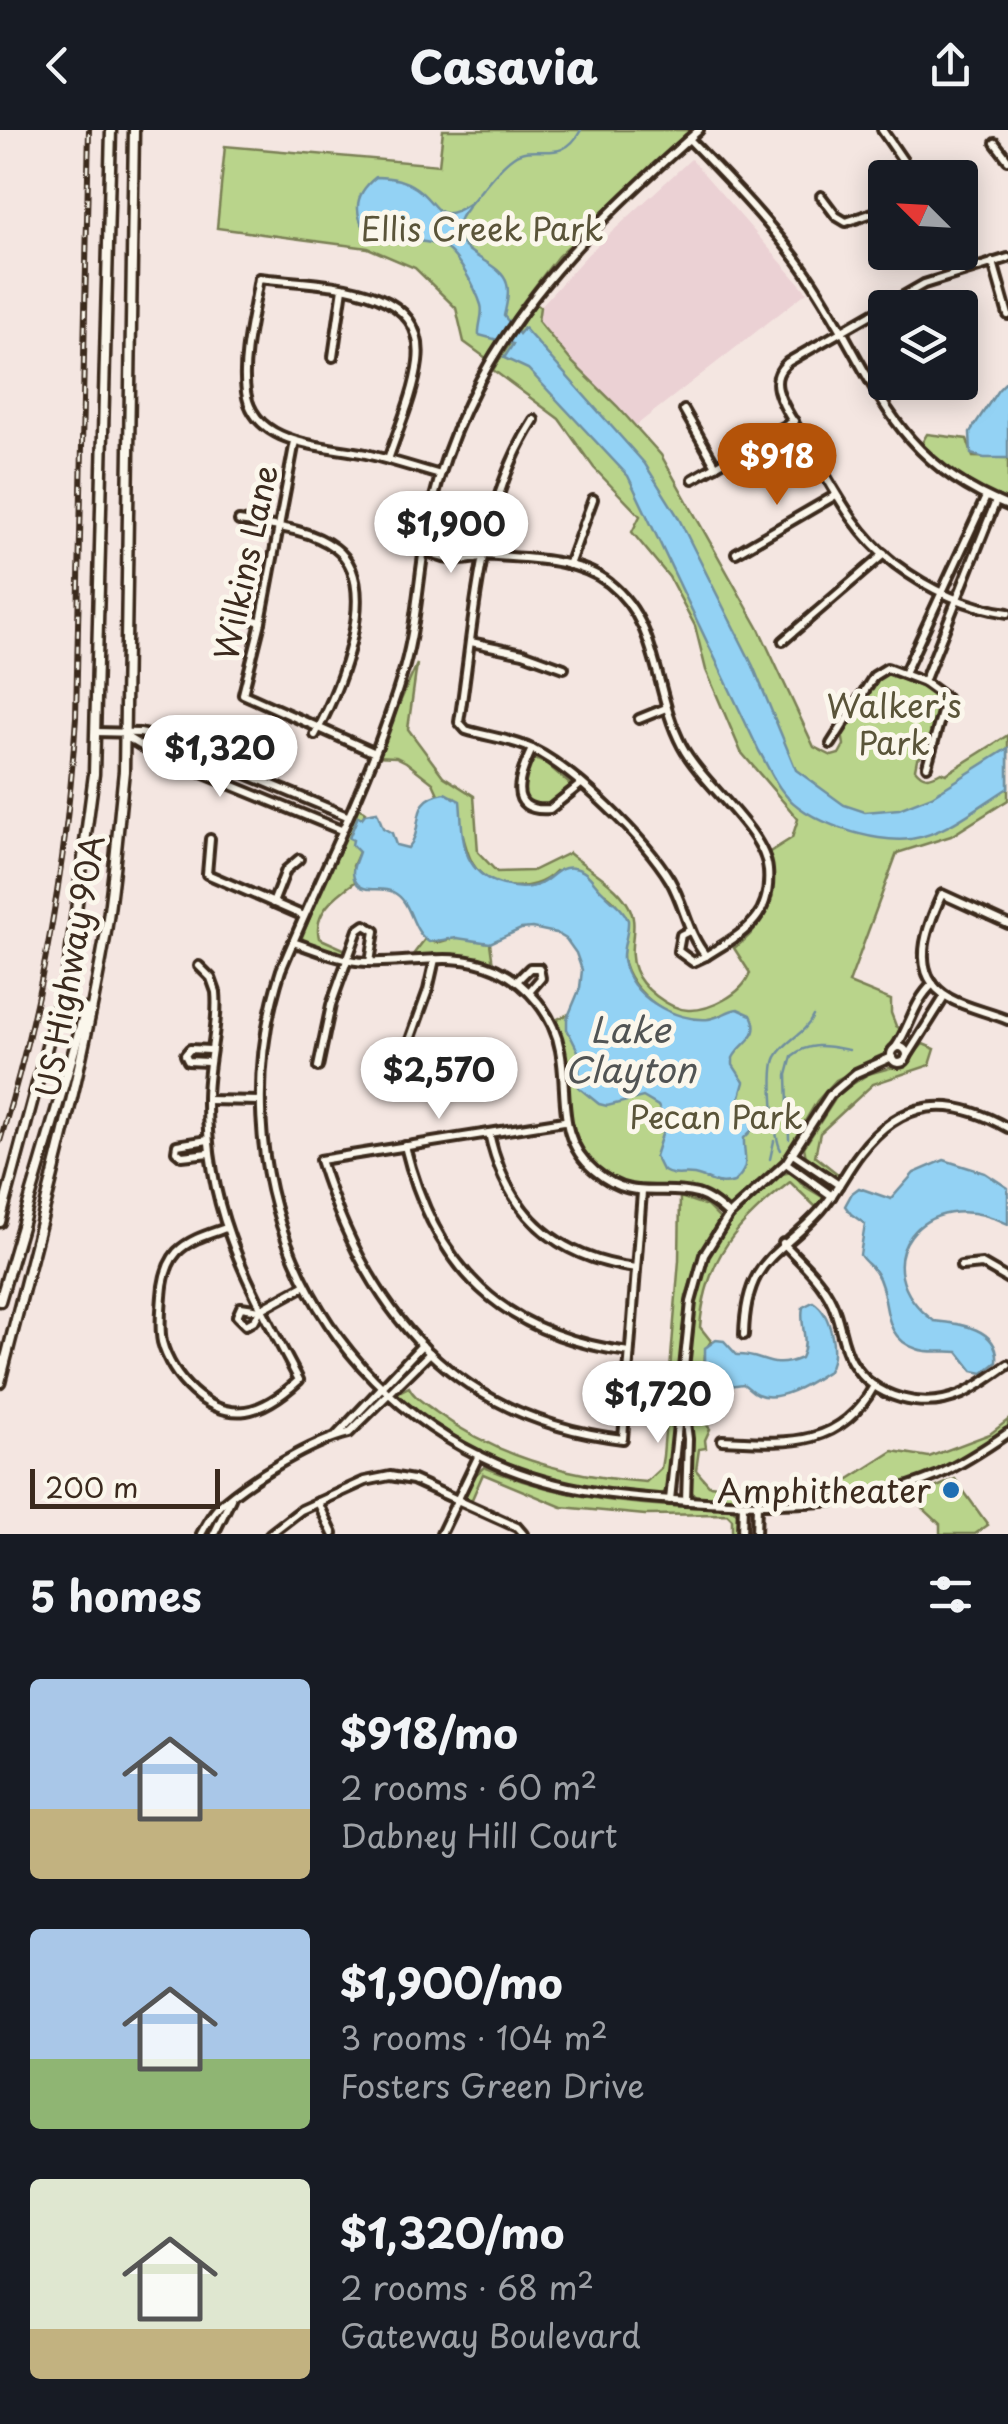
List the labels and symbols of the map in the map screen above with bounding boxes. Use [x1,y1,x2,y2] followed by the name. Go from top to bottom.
[868,160,978,270] north arrow
[361,204,603,252] park label: Ellis Creek Park
[718,423,836,508] pin: $918
[201,460,289,664] street label: Wilkins Lane
[370,491,532,576] pin: $1,900
[826,681,962,766] park label: Walker's Park
[139,715,301,800] pin: $1,320
[22,831,116,1101] street label: US Highway 90A
[564,1002,698,1095] water label: Lake Clayton
[358,1037,520,1122] pin: $2,570
[629,1092,803,1140] park label: Pecan Park
[577,1361,739,1446] pin: $1,720
[30,1464,220,1508] scale bar
[717,1466,931,1514] place label: Amphitheater
[940,1479,962,1501] marker: Amphitheater

